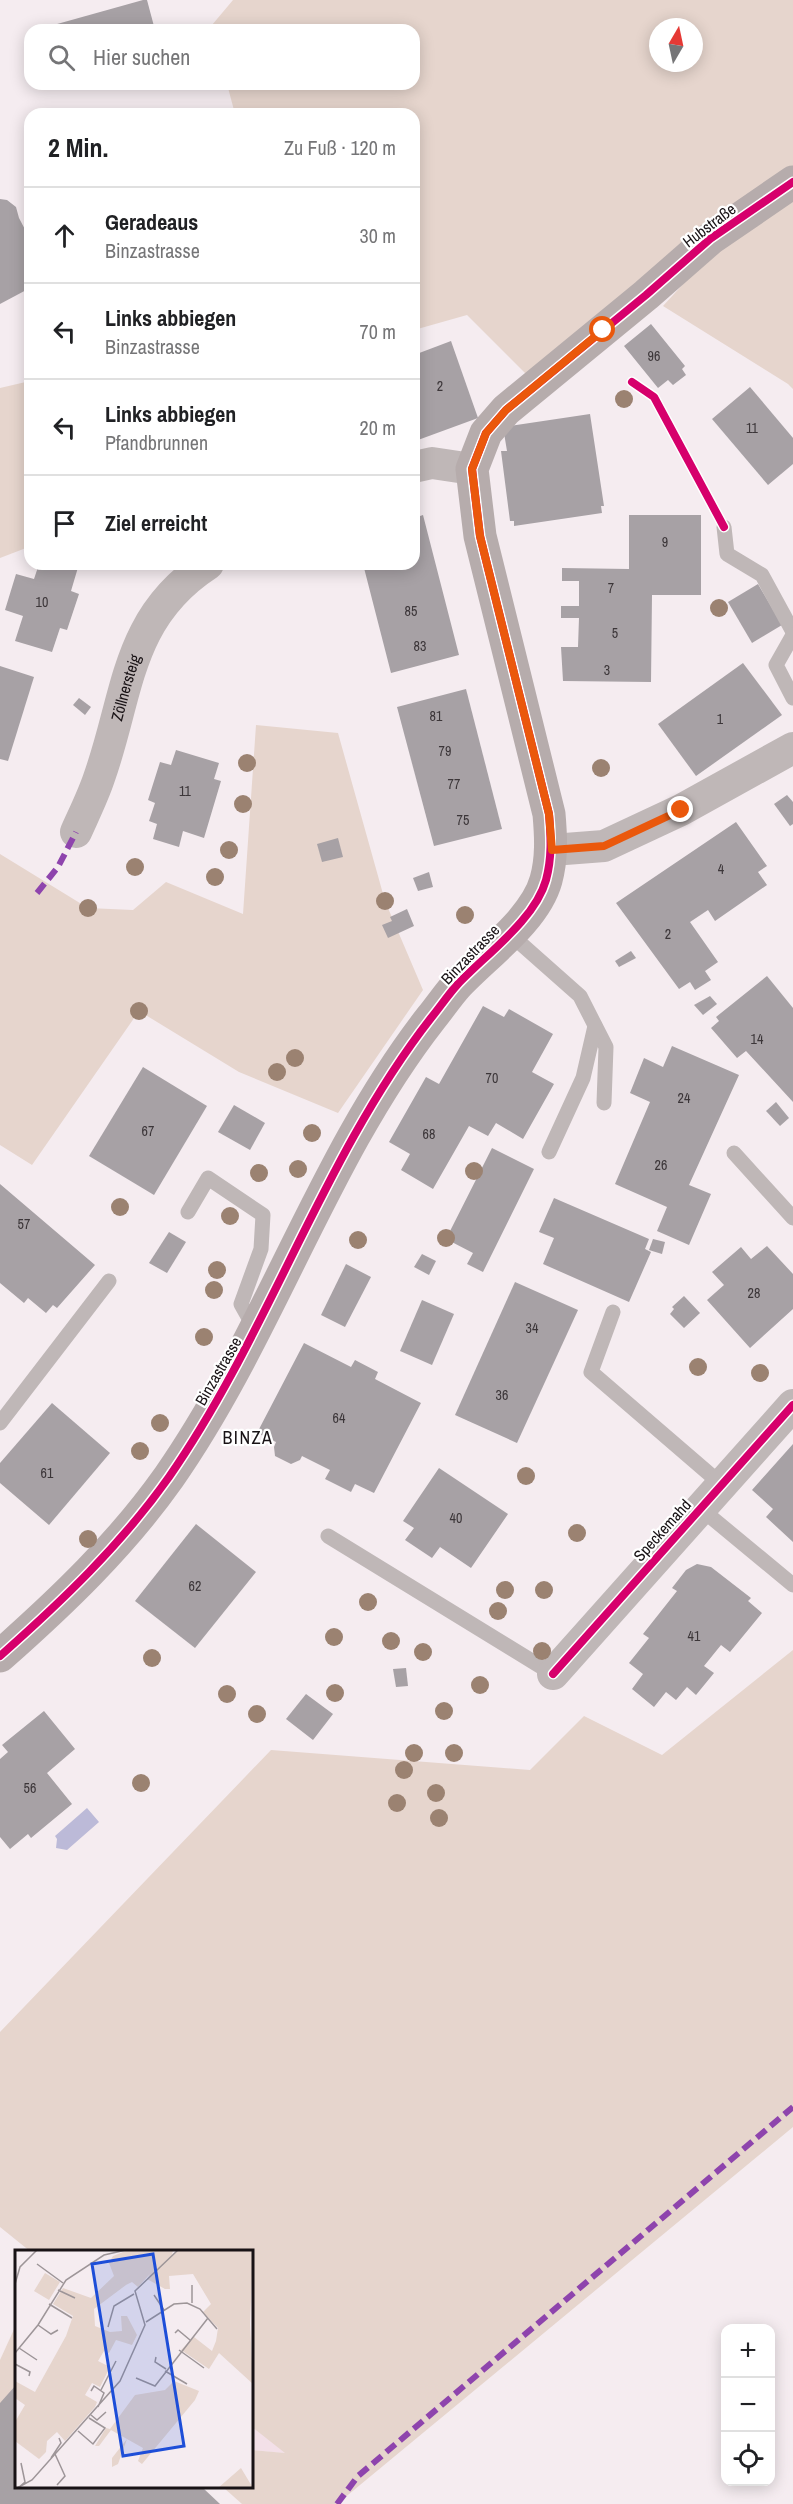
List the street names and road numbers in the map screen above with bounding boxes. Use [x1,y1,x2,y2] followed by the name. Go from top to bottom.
[678,198,740,252] street label: Hubstraße
[105,650,146,723] street label: Zöllnersteig
[436,919,504,989] street label: Binzastrasse
[190,1333,246,1409] street label: Binzastrasse
[628,1494,696,1566] street label: Speckemahd

